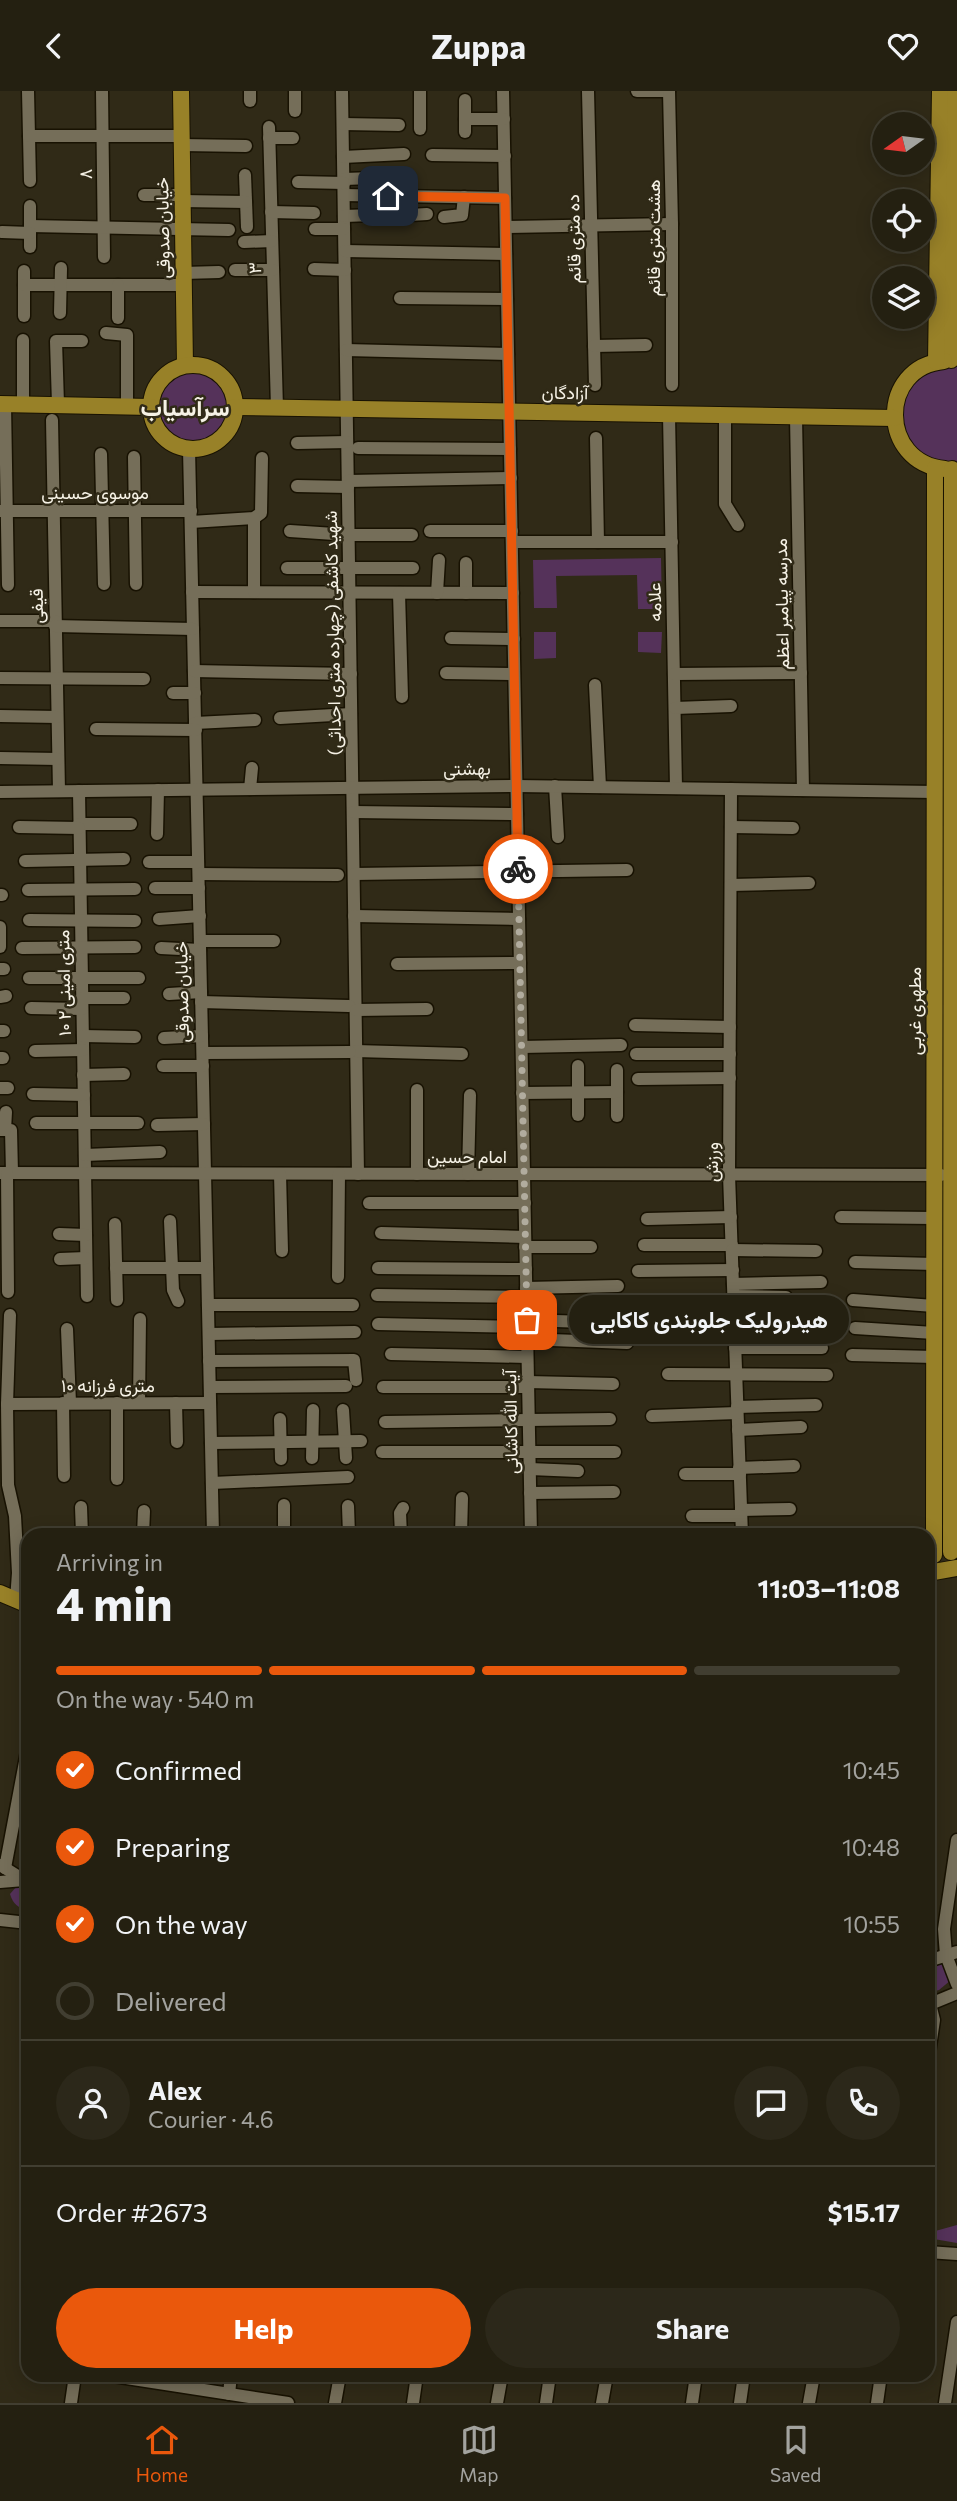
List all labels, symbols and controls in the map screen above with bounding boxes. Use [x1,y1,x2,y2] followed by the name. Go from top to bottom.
[431,26,526,66] text: Zuppa
[35,27,73,65] icon: back
[884,27,922,65] icon: heart
[872,112,934,175] north arrow
[872,112,935,329] map controls
[358,166,418,226] pin
[74,169,96,180] street label: ۸
[150,177,175,279] street label: خیابان صدوقی
[369,177,407,215] icon: home
[642,180,666,296] street label: هشت متری قائم
[872,189,935,252] button: locate
[561,194,587,284] street label: ده متری قائم
[243,262,265,274] street label: ۳
[872,266,935,329] button: layers
[542,381,590,404] street label: آزادگان
[140,392,230,423] district label: سرآسیاب
[41,481,149,504] street label: موسوی حسینی
[319,510,347,756] street label: شهید کاشفی (چهارده متری احداثی)
[769,538,795,670] street label: مدرسه پیامبر اعظم
[643,582,665,622] street label: علامه
[25,588,48,624] street label: قیفی
[443,757,491,780] street label: بهشتی
[483,834,553,904] courier
[499,850,537,888] icon: bike
[51,930,76,1036] street label: ۱۰ متری امینی ۲
[169,941,194,1043] street label: خیابان صدوقی
[903,967,926,1055] street label: مطهری غربی
[700,1142,723,1182] street label: ورزش
[427,1145,507,1169] street label: امام حسین
[497,1290,557,1350] pin
[569,1295,849,1345] callout: هیدرولیک جلوبندی کاکایی
[508,1301,546,1339] icon: bag
[590,1305,828,1333] text: هیدرولیک جلوبندی کاکایی
[498,1368,523,1474] street label: آیت الله کاشانی
[61,1374,155,1397] street label: ۱۰ متری فرزانه
[56,1548,163,1576] text: Arriving in
[758,1572,900,1603] text: 11:03–11:08
[56,1574,173,1630] text: 4 min
[56,1685,254,1713] text: On the way · 540 m
[56,1751,94,1789] icon: check
[115,1754,242,1785] text: Confirmed
[843,1756,900,1784] text: 10:45
[56,1828,94,1866] icon: check
[115,1831,230,1862] text: Preparing
[842,1833,900,1861] text: 10:48
[56,1905,94,1943] icon: check
[115,1908,248,1939] text: On the way
[843,1910,900,1938] text: 10:55
[115,1985,226,2016] text: Delivered
[56,2066,130,2140] button: person
[734,2066,808,2140] button: chat
[826,2066,900,2140] button: phone
[148,2074,202,2105] text: Alex
[148,2105,274,2133] text: Courier · 4.6
[56,2196,208,2227] text: Order #2673
[827,2196,900,2227] text: $15.17
[56,2288,471,2368] button: Help
[485,2288,900,2368] button: Share
[136,2421,188,2486] tab: Home
[459,2421,499,2486] tab: Map
[770,2421,821,2486] tab: Saved

